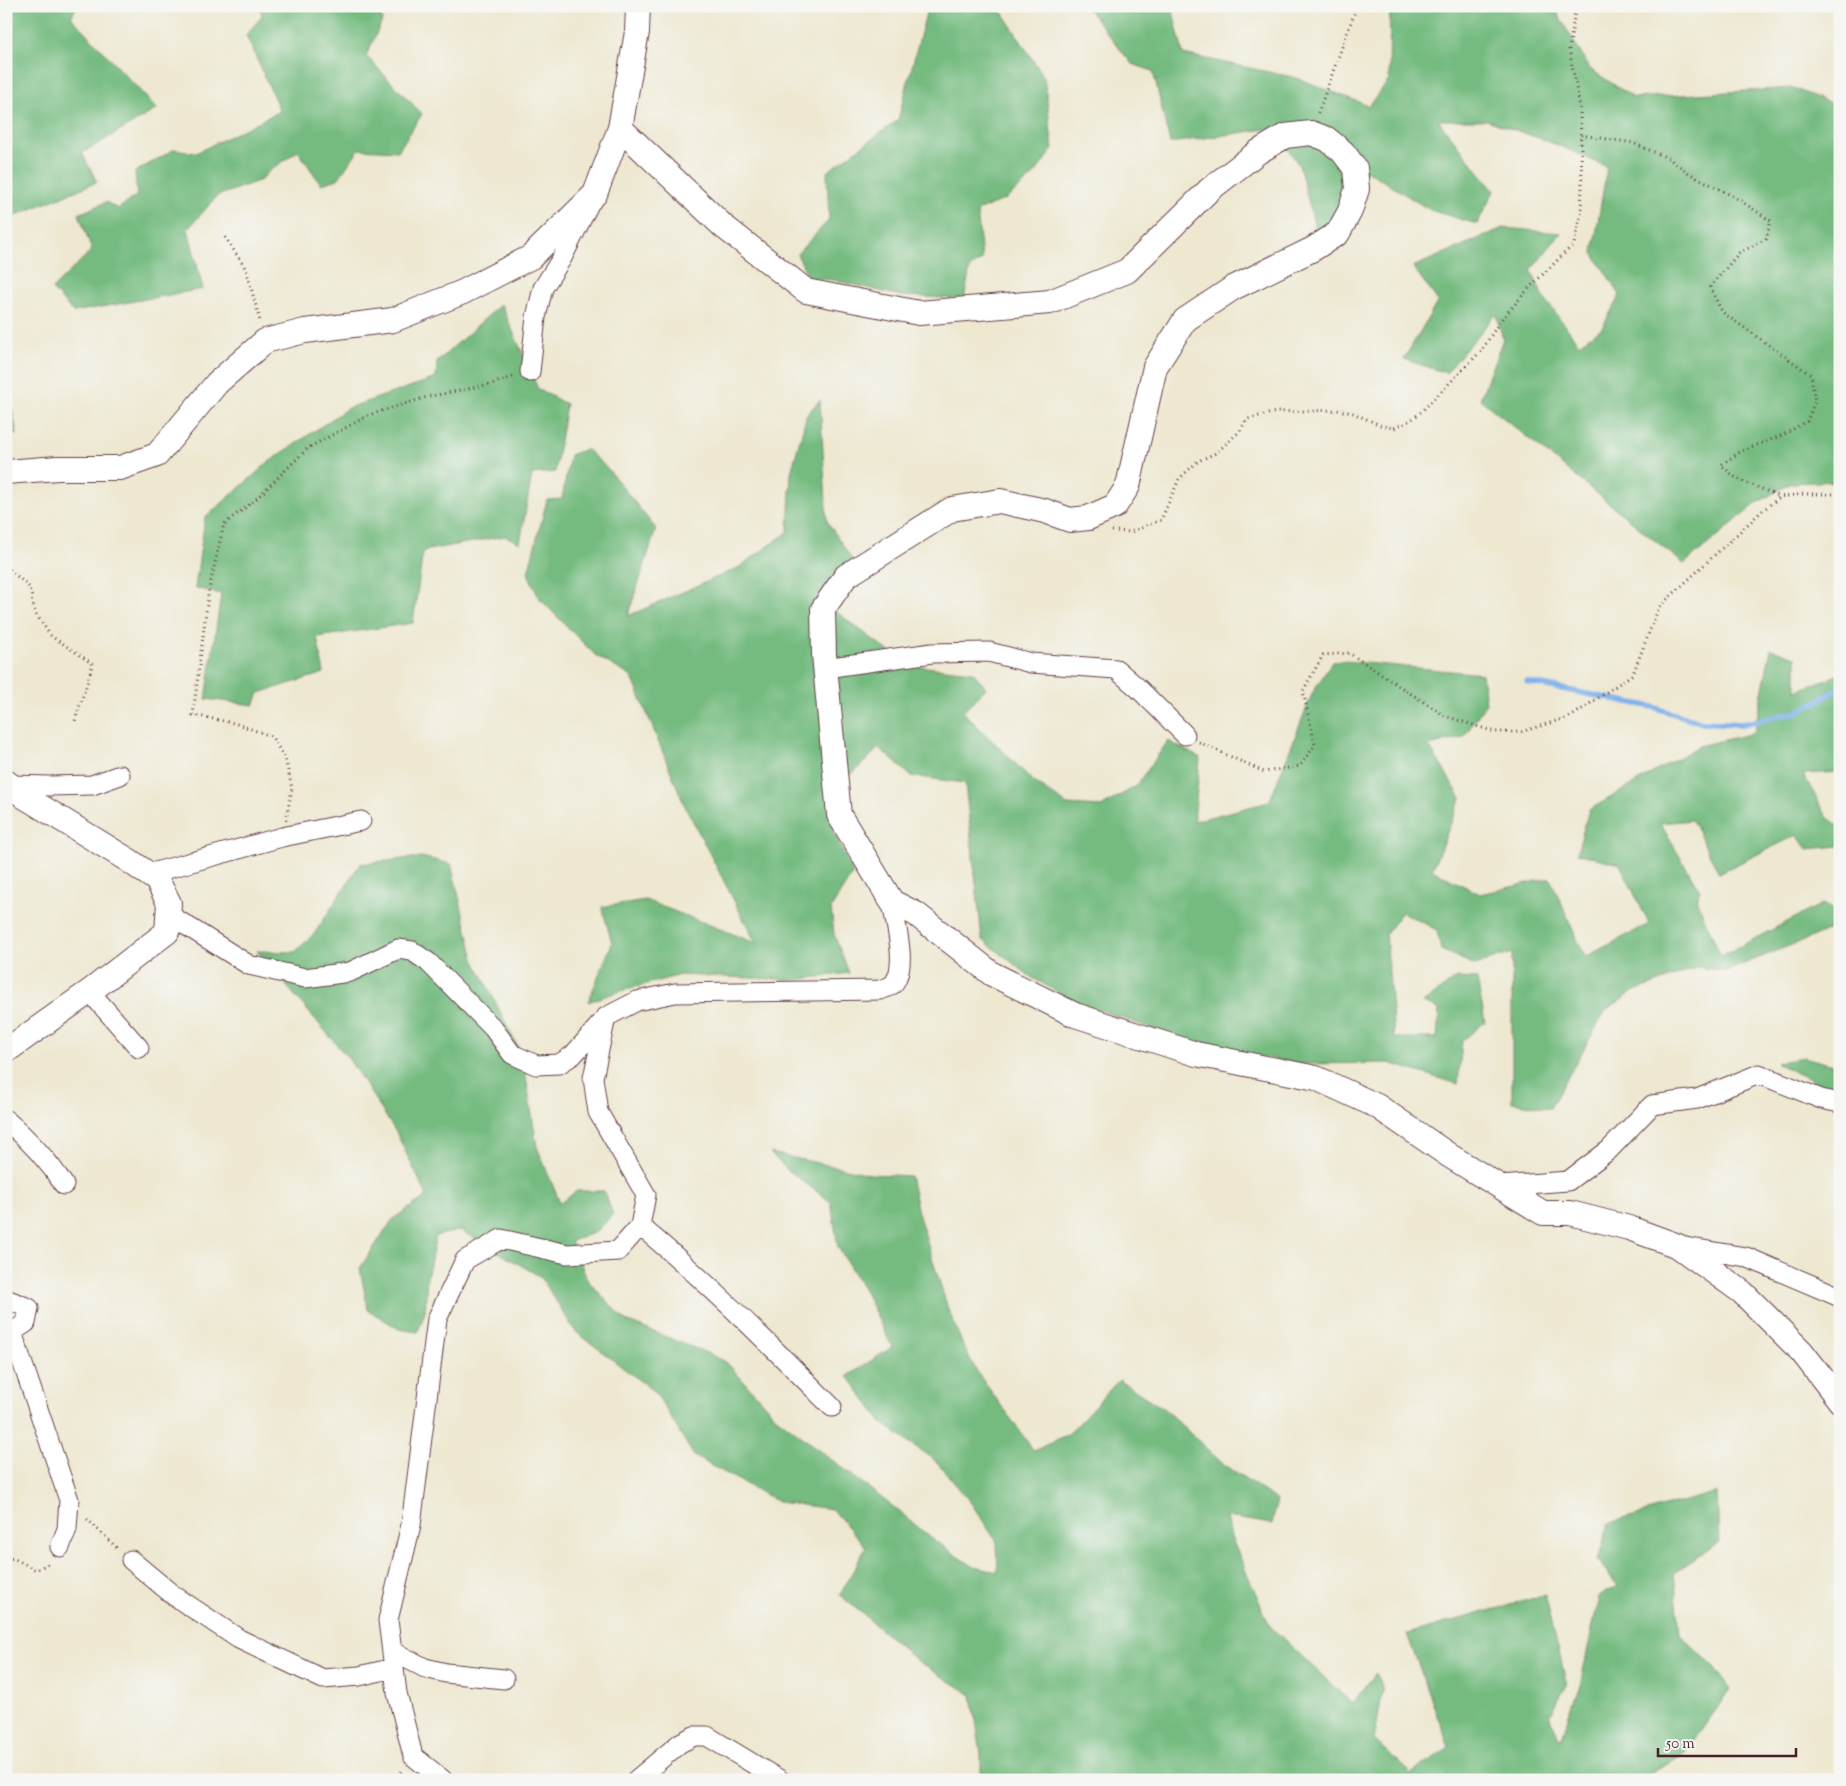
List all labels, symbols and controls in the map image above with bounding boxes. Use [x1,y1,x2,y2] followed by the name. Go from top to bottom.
[1658,1726,1796,1758] scale bar
[1665,1734,1695,1755] text: 50 m

